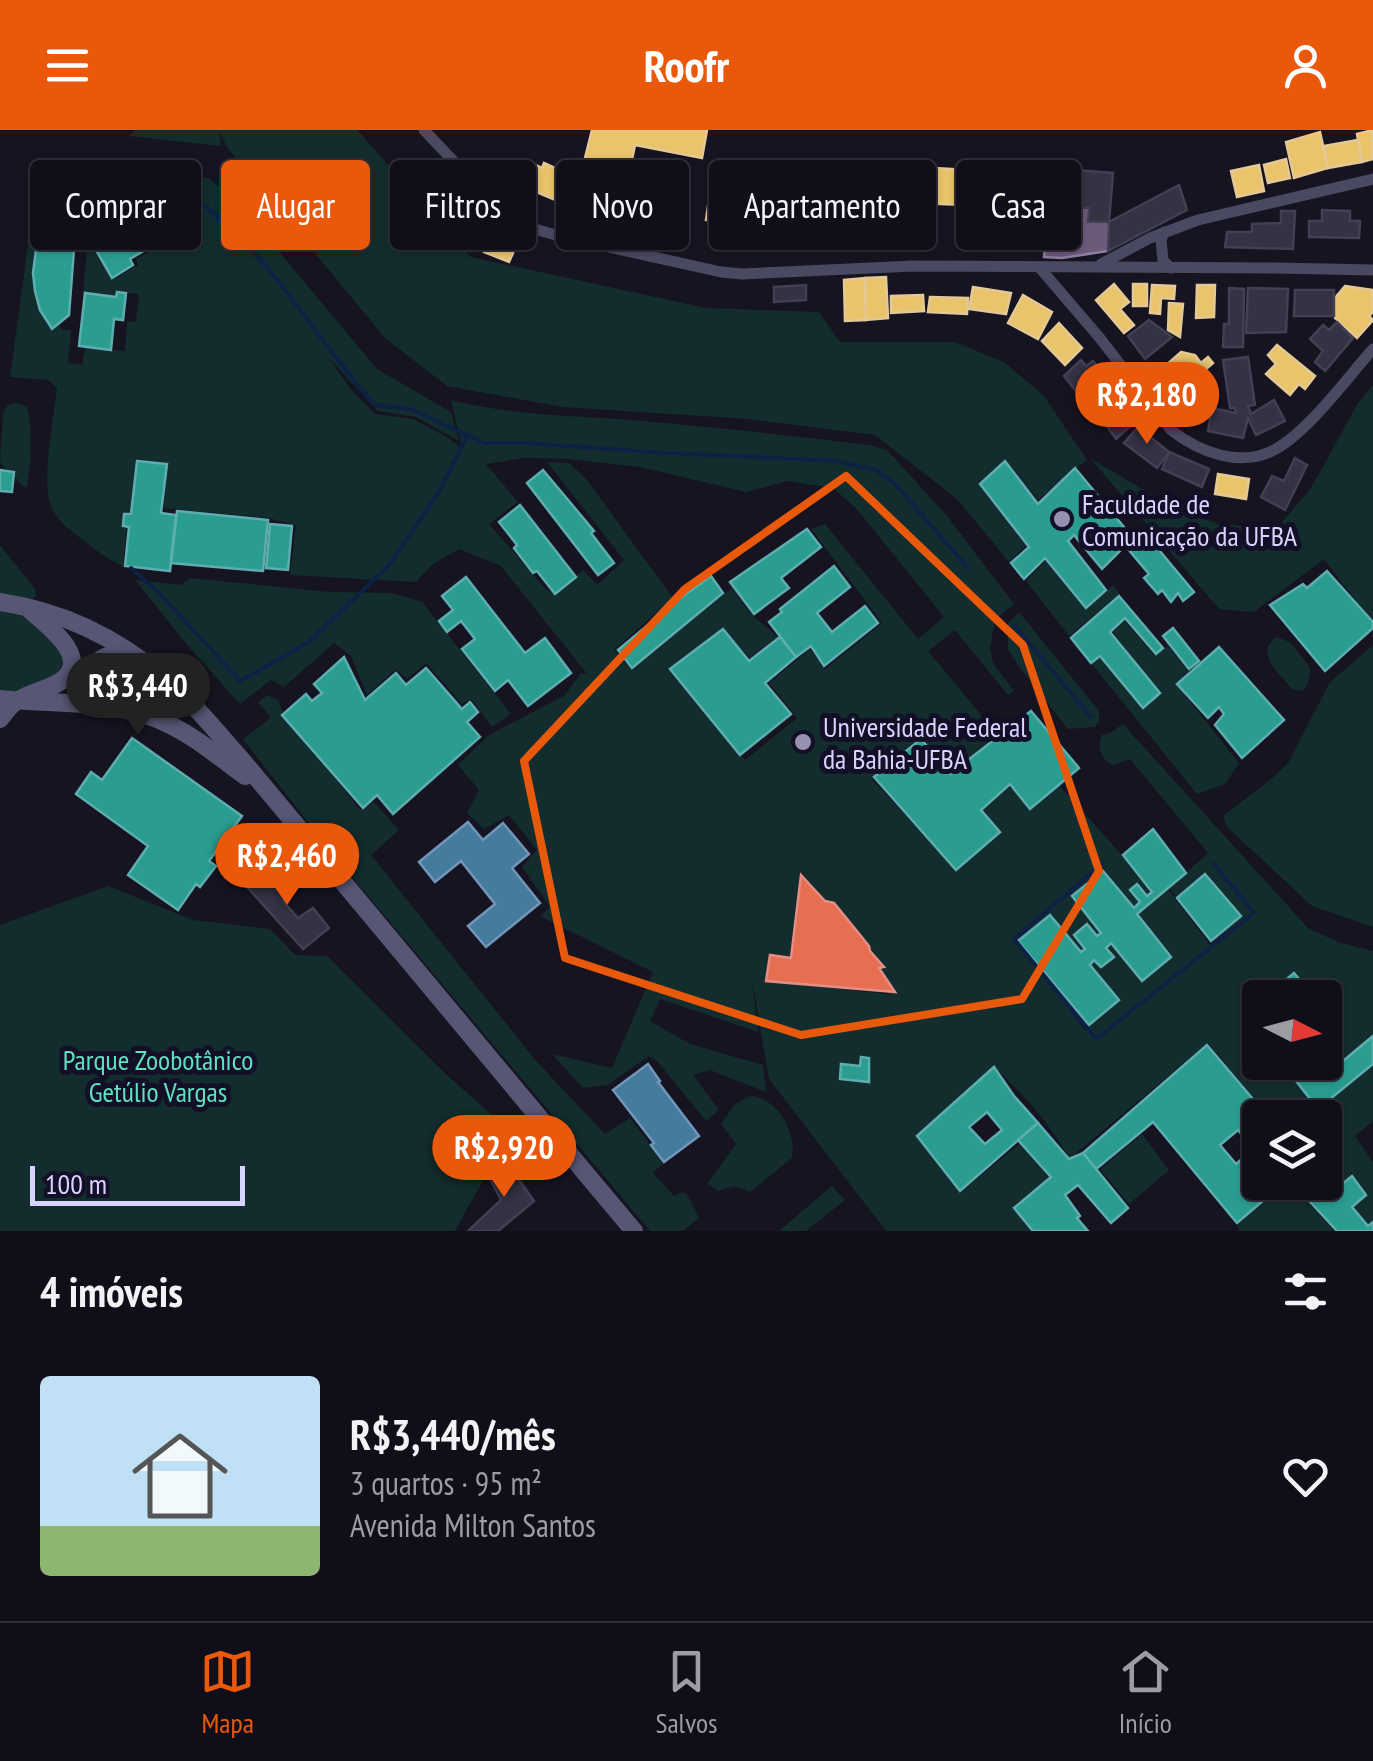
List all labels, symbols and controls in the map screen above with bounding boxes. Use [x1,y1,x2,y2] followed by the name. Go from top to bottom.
[644,36,729,94] text: Roofr
[40,38,95,93] icon: menu
[1278,38,1333,93] icon: person
[30,160,201,250] chip: Comprar
[221,160,370,250] chip: Alugar
[390,160,536,250] chip: Filtros
[556,160,689,250] chip: Novo
[709,160,936,250] chip: Apartamento
[956,160,1081,250] chip: Casa
[1055,362,1239,447] pin: R$2,180
[1097,373,1197,415] text: R$2,180
[1082,485,1298,554] place label: Faculdade de Comunicação da UFBA
[1051,508,1073,530] marker: Faculdade de Comunicação da UFBA
[46,653,230,738] pin: R$3,440
[88,664,188,706] text: R$3,440
[823,708,1027,777] place label: Universidade Federal da Bahia-UFBA
[792,731,814,753] marker: Universidade Federal da Bahia-UFBA
[195,823,379,908] pin: R$2,460
[237,834,337,876] text: R$2,460
[1242,980,1342,1080] north arrow
[1242,980,1342,1200] map controls
[63,1041,253,1110] park label: Parque Zoobotânico Getúlio Vargas
[1242,1100,1342,1200] button: layers
[412,1115,596,1200] pin: R$2,920
[454,1126,554,1168] text: R$2,920
[30,1161,245,1206] scale bar
[45,1165,107,1202] text: 100 m
[40,1264,183,1319] text: 4 imóveis
[1278,1264,1333,1319] icon: filters
[350,1407,556,1462] text: R$3,440/mês
[120,1416,240,1536] icon: home
[1278,1449,1333,1504] icon: heart
[350,1462,542,1504] text: 3 quartos · 95 m²
[350,1504,596,1546] text: Avenida Milton Santos
[200,1644,255,1741] tab: Mapa
[655,1644,718,1741] tab: Salvos
[1118,1644,1173,1741] tab: Início

